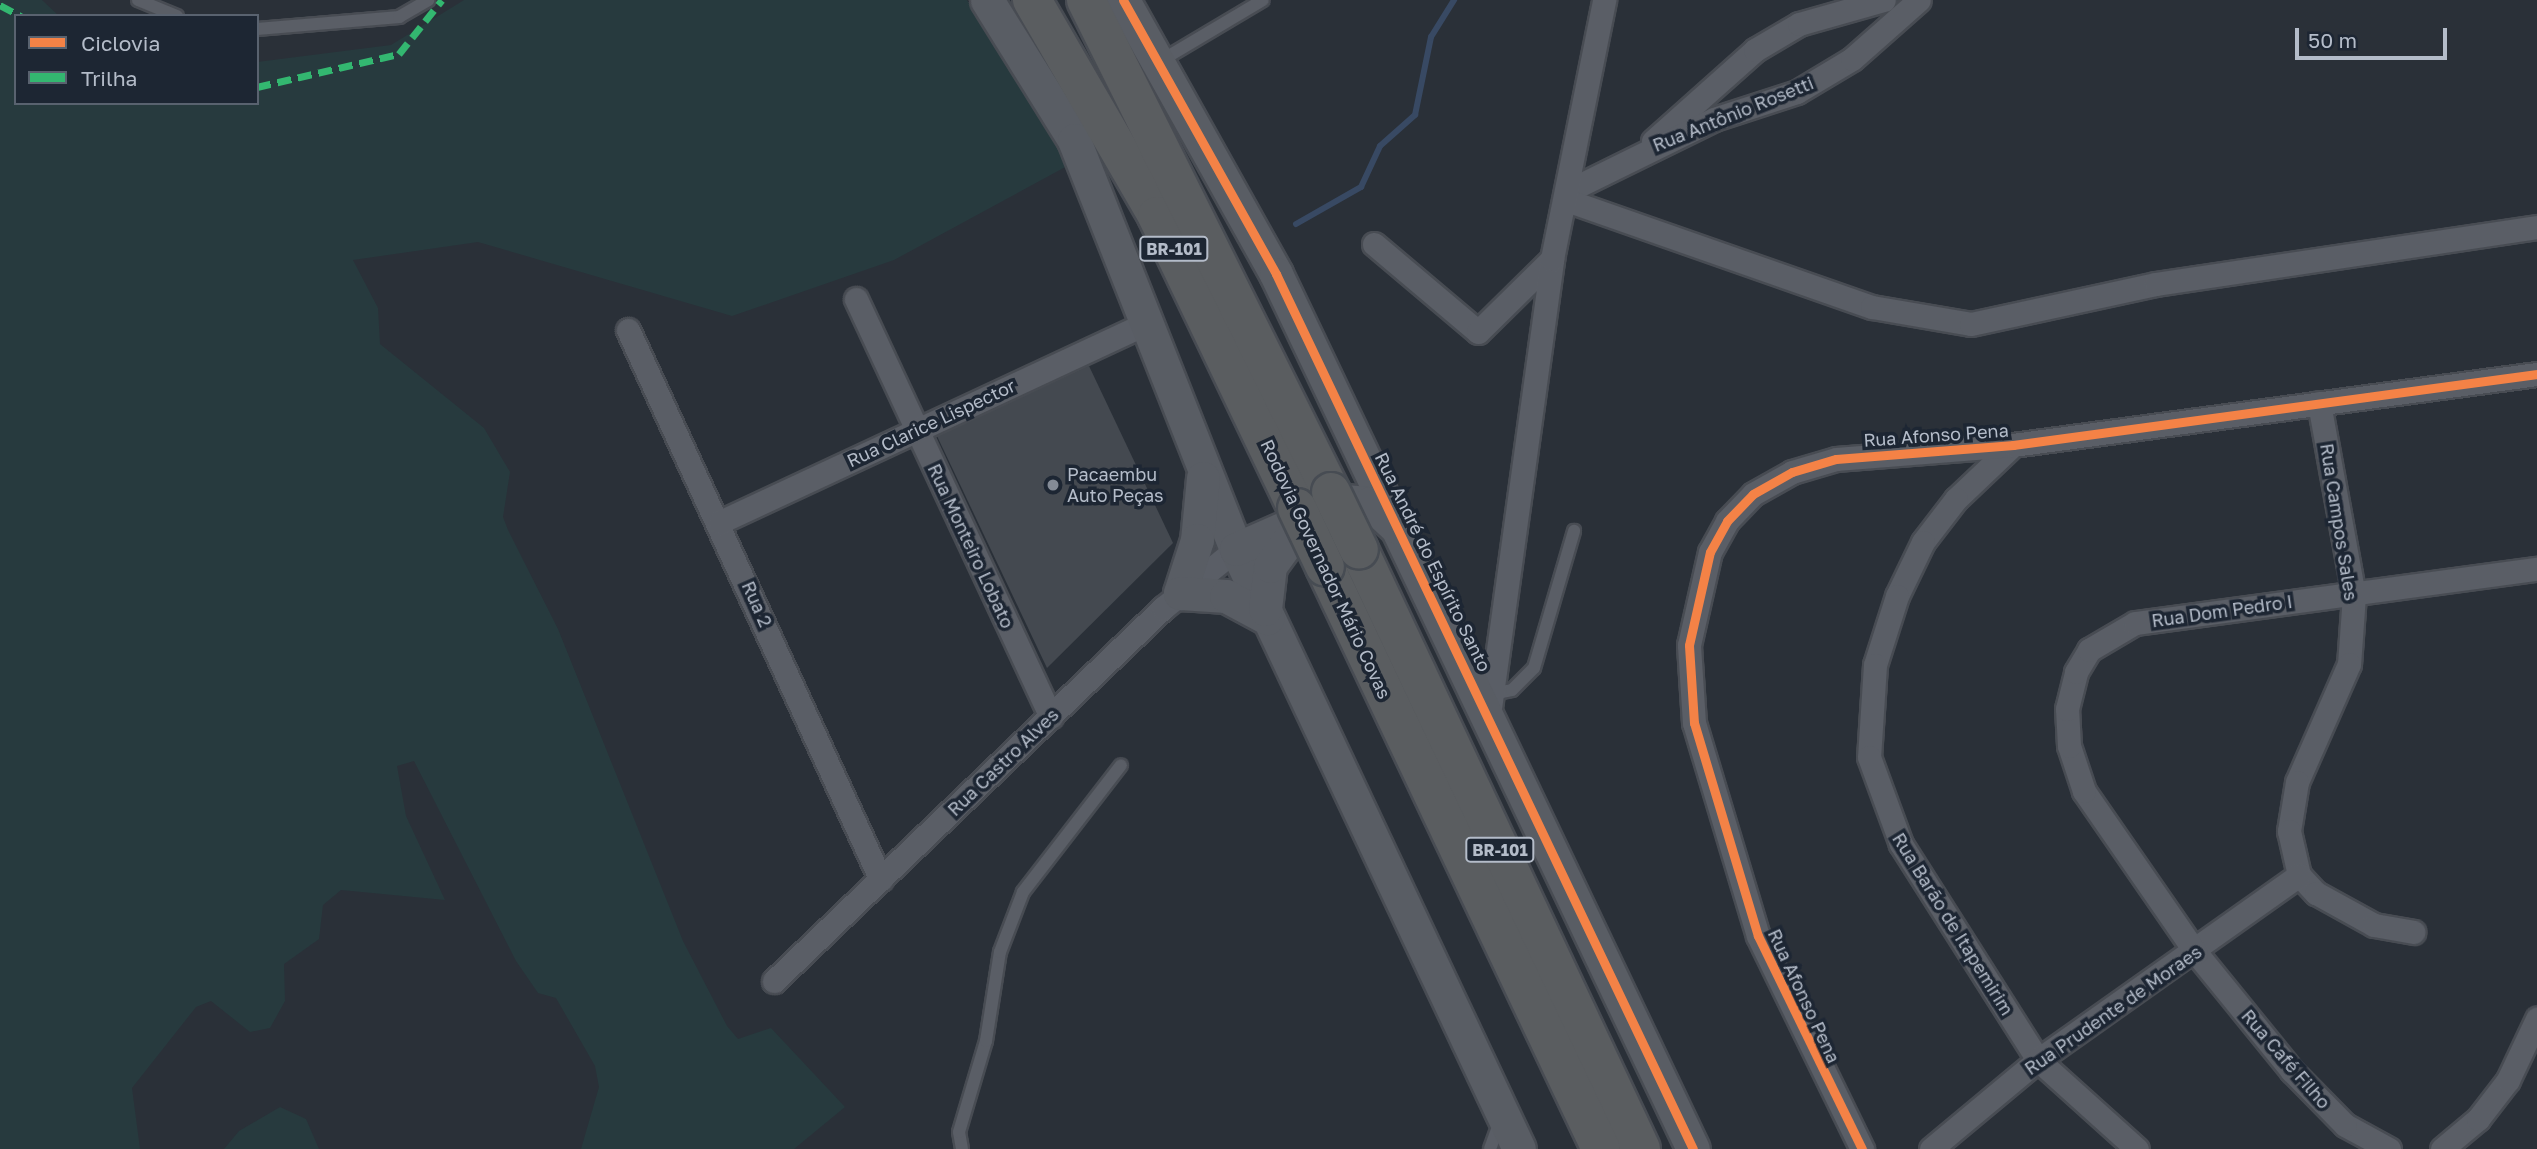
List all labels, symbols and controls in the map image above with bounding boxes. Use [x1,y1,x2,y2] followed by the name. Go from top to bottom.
[14,14,259,105] legend
[2299,14,2451,58] scale bar
[2308,27,2357,53] text: 50 m
[81,30,160,56] text: Ciclovia
[81,65,137,91] text: Trilha
[1649,72,1817,156] street label: Rua Antônio Rosetti
[1139,236,1209,262] road number: BR-101
[843,375,1019,471] street label: Rua Clarice Lispector
[1863,419,2009,451] street label: Rua Afonso Pena
[1256,436,1396,702] street label: Rodovia Governador Mário Covas
[2316,442,2362,602] street label: Rua Campos Sales
[1370,449,1496,675] street label: Rua André do Espírito Santo
[923,460,1019,632] street label: Rua Monteiro Lobato
[1067,464,1164,506] place label: Pacaembu Auto Peças
[1045,477,1061,493] marker: Pacaembu Auto Peças
[737,578,777,630] street label: Rua 2
[2150,590,2294,632] street label: Rua Dom Pedro I
[943,704,1063,820] street label: Rua Castro Alves
[1888,829,2018,1019] street label: Rua Barão de Itapemirim
[1465,838,1535,862] road number: BR-101
[1763,925,1845,1067] street label: Rua Afonso Pena
[2020,941,2206,1079] street label: Rua Prudente de Moraes
[2237,1005,2335,1113] street label: Rua Café Filho

